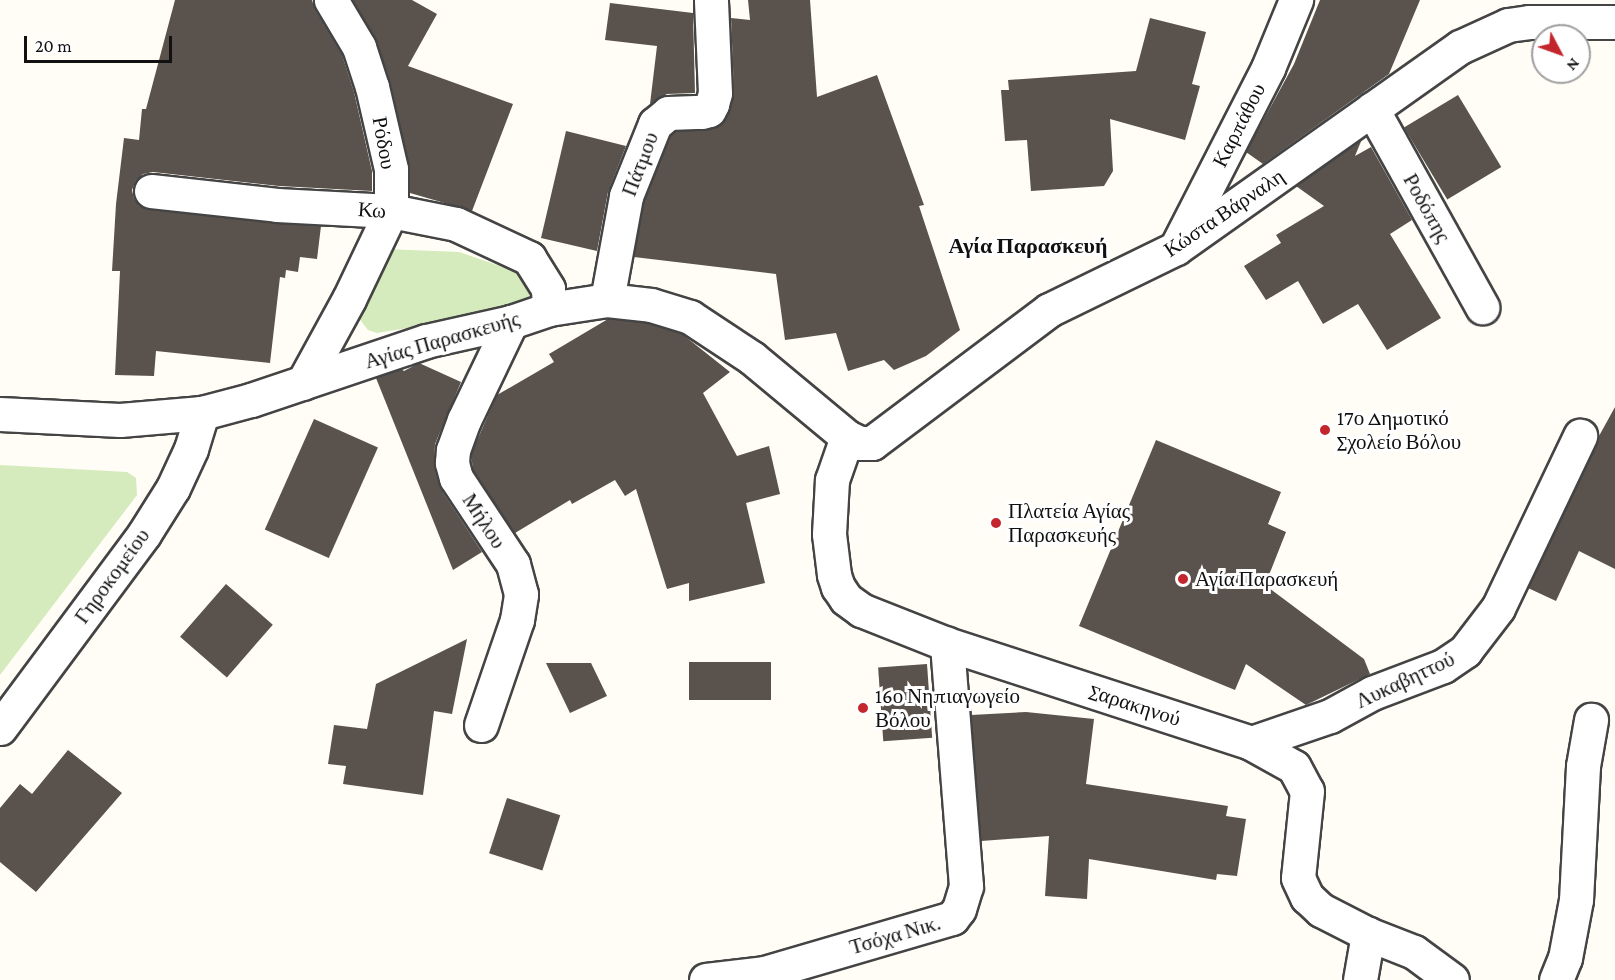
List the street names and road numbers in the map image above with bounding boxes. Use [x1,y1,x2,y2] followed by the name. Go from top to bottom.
[1207,79,1271,171] street label: Καρπάθου
[367,115,401,171] street label: Ρόδου
[616,128,664,200] street label: Πάτμου
[1159,163,1289,263] street label: Κώστα Βάρναλη
[1398,169,1456,247] street label: Ροδόπης
[357,196,387,224] street label: Κω
[362,306,522,374] street label: Αγίας Παρασκευής
[457,489,511,553] street label: Μήλου
[69,524,155,628] street label: Γηροκομείου
[1351,646,1459,714] street label: Λυκαβηττού
[1086,678,1184,732] street label: Σαρακηνού
[847,910,943,960] street label: Τσόχα Νικ.

